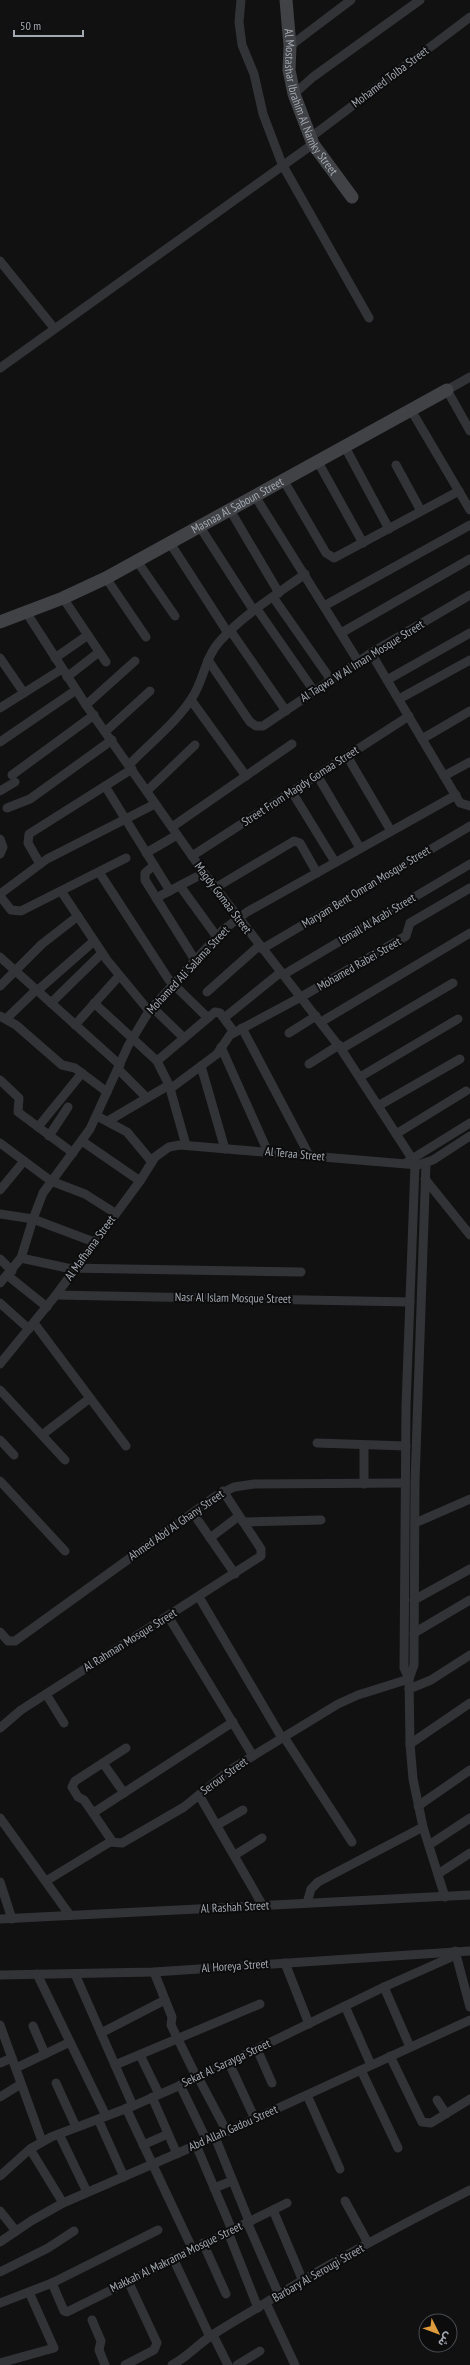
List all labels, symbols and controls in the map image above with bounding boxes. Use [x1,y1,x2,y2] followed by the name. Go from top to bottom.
[14,12,83,38] scale bar
[20,18,41,33] text: 50 m
[282,28,342,179] street label: Al Mostashar Ibrahim Al Namky Street
[348,42,432,110] street label: Mohamed Tolba Street
[189,473,287,537] street label: Masnaa Al Saboun Street
[297,616,427,705] street label: Al Taqwa W Al Iman Mosque Street
[238,742,362,829] street label: Street From Magdy Gomaa Street
[299,842,433,931] street label: Maryam Bent Omran Mosque Street
[192,859,256,937] street label: Magdy Gomaa Street
[336,889,418,947] street label: Ismail Al Arabi Street
[143,922,233,1017] street label: Mohamed Ali Salama Street
[314,933,404,994] street label: Mohamed Rabei Street
[264,1143,326,1164] street label: Al Teraa Street
[61,1212,119,1283] street label: Al Mafhama Street
[175,1289,292,1306] street label: Nasr Al Islam Mosque Street
[125,1486,227,1563] street label: Ahmed Abd Al Ghany Street
[80,1605,180,1674] street label: Al Rahman Mosque Street
[197,1753,251,1798] street label: Serour Street
[200,1897,270,1916] street label: Al Rashah Street
[201,1956,270,1975] street label: Al Horeya Street
[179,2035,273,2090] street label: Sekat Al Sarayga Street
[186,2101,280,2154] street label: Abd Allah Gadou Street
[107,2218,245,2295] street label: Makkah Al Makrama Mosque Street
[269,2240,367,2305] street label: Barbary Al Serougi Street
[418,2313,458,2353] north arrow
[435,2329,456,2350] text: ش

